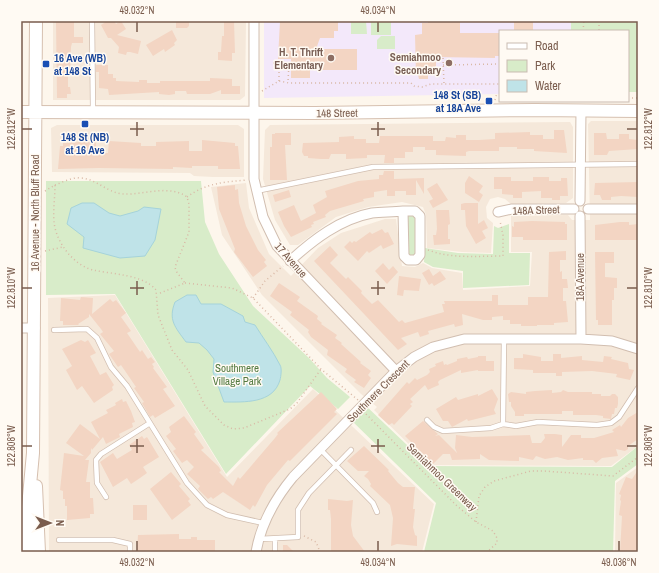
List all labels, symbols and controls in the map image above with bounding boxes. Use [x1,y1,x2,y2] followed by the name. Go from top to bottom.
[120,4,155,17] text: 49.032°N
[361,4,396,17] text: 49.034°N
[499,30,629,102] legend
[535,38,559,54] text: Road
[274,45,323,72] place label: H. T. Thrift Elementary
[390,50,441,77] place label: Semiahmoo Secondary
[54,51,106,78] place label: 16 Ave (WB) at 148 St
[326,53,336,63] marker: H. T. Thrift Elementary
[444,58,454,68] marker: Semiahmoo Secondary
[535,58,555,74] text: Park
[41,59,51,69] marker: 16 Ave (WB) at 148 St
[535,78,562,94] text: Water
[433,88,481,115] place label: 148 St (SB) at 18A Ave
[484,96,494,106] marker: 148 St (SB) at 18A Ave
[316,106,358,120] street label: 148 Street
[5,108,18,150] text: 122.812°W
[642,108,655,150] text: 122.812°W
[80,119,90,129] marker: 148 St (NB) at 16 Ave
[61,130,109,157] place label: 148 St (NB) at 16 Ave
[28,154,42,272] street label: 16 Avenue - North Bluff Road
[512,202,560,218] street label: 148A Street
[272,239,310,281] street label: 17 Avenue
[573,253,587,301] street label: 18A Avenue
[5,267,18,309] text: 122.810°W
[642,267,655,309] text: 122.810°W
[344,356,413,425] street label: Southmere Crescent
[213,361,262,388] park label: Southmere Village Park
[5,425,18,467] text: 122.808°W
[642,425,655,467] text: 122.808°W
[404,440,480,514] street label: Semiahmoo Greenway
[30,503,70,543] north arrow
[53,520,67,526] text: N
[120,556,155,569] text: 49.032°N
[361,556,396,569] text: 49.034°N
[602,556,637,569] text: 49.036°N

